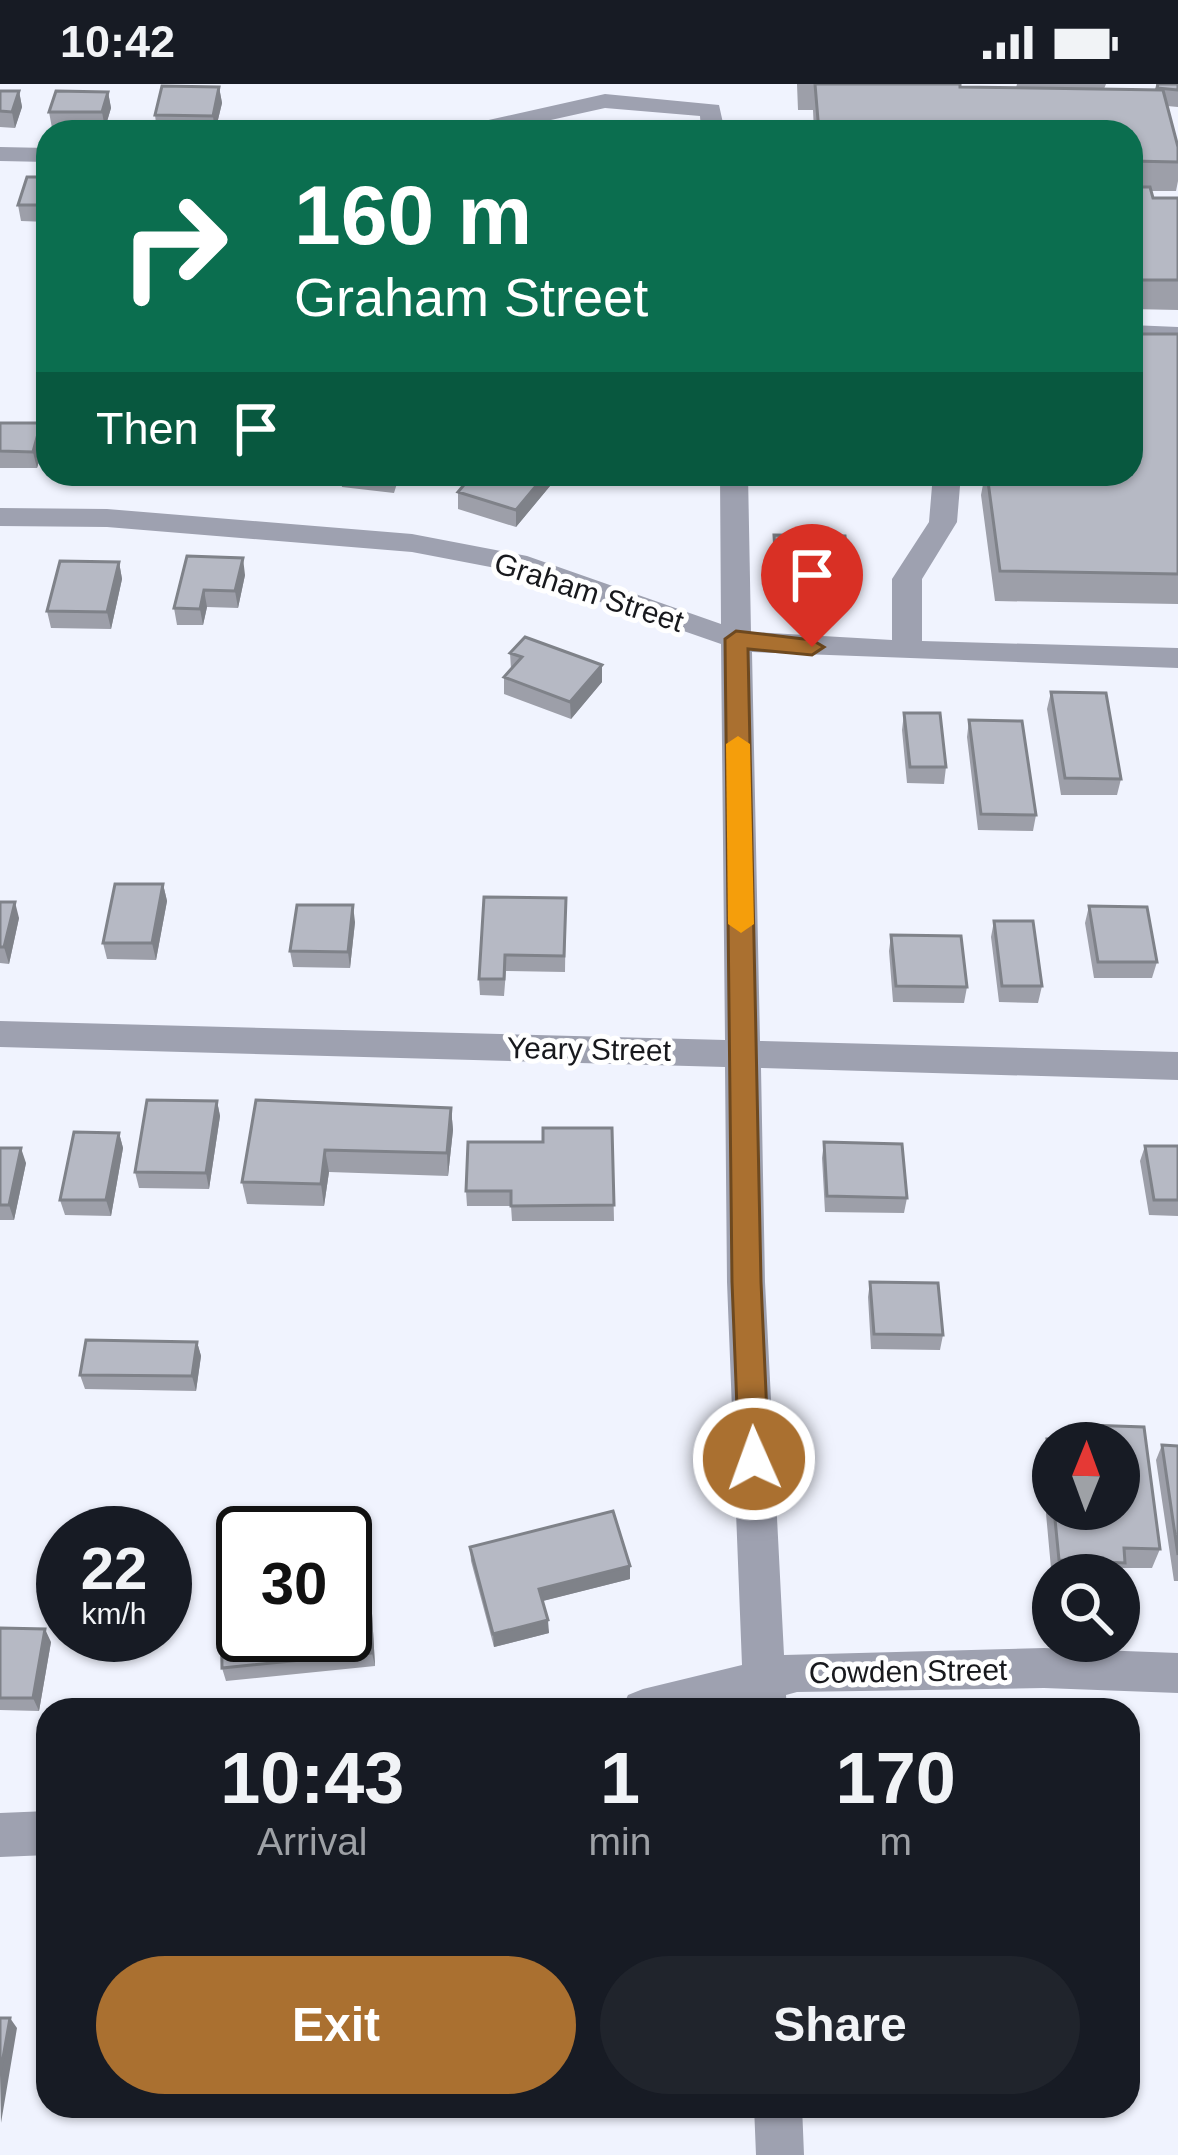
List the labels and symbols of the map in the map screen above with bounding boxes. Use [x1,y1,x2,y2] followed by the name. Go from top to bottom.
[761,524,863,647] pin
[490,546,688,638] street label: Graham Street
[507,1031,672,1067] street label: Yeary Street
[691,1396,817,1522] position arrow
[1032,1422,1140,1530] north arrow
[216,1506,372,1662] speed limit sign: 30
[809,1653,1008,1689] street label: Cowden Street

